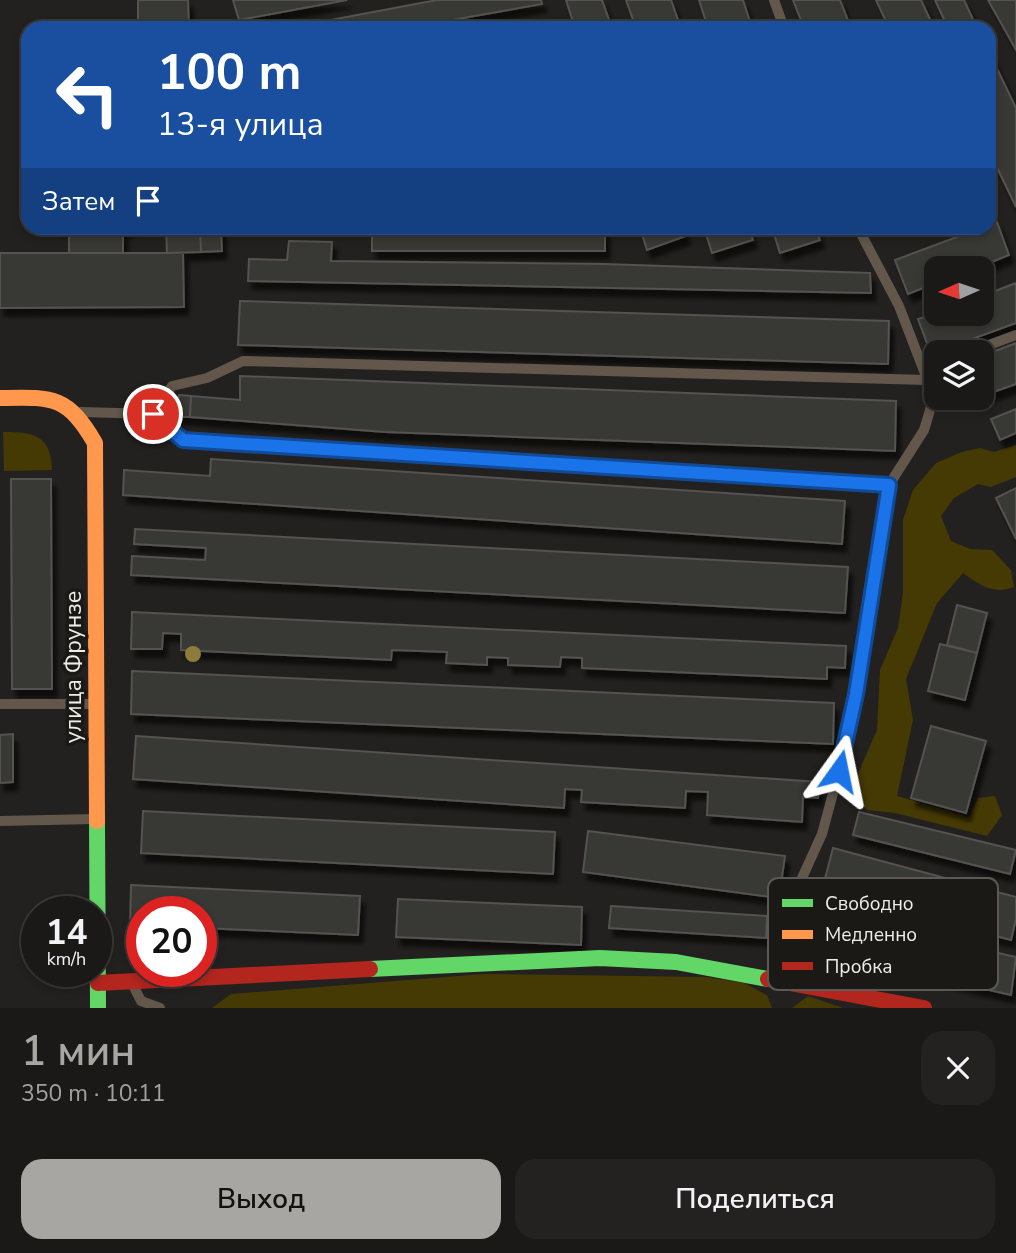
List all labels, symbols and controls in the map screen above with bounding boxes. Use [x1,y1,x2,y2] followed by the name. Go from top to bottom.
[157,39,301,106] text: 100 m
[42,49,133,140] icon: left
[157,103,324,146] text: 13-я улица
[129,182,167,220] icon: arrive
[42,184,115,219] text: Затем
[924,256,994,326] north arrow
[924,256,994,410] map controls
[924,340,994,410] button: layers
[123,384,183,444] pin
[134,395,172,433] icon: arrive
[58,591,89,743] street label: улица Фрунзе
[802,734,876,808] position arrow
[768,878,998,990] legend
[825,891,914,917] text: Свободно
[126,896,217,987] speed limit sign: 20
[45,909,88,956] text: 14
[825,922,917,948] text: Медленно
[47,947,86,971] text: km/h
[825,954,892,980] text: Пробка
[21,1023,135,1080] text: 1 мин
[921,1031,995,1105] button: close
[21,1078,166,1109] text: 350 m · 10:11
[21,1159,501,1239] button: Выход
[515,1159,995,1239] button: Поделиться

